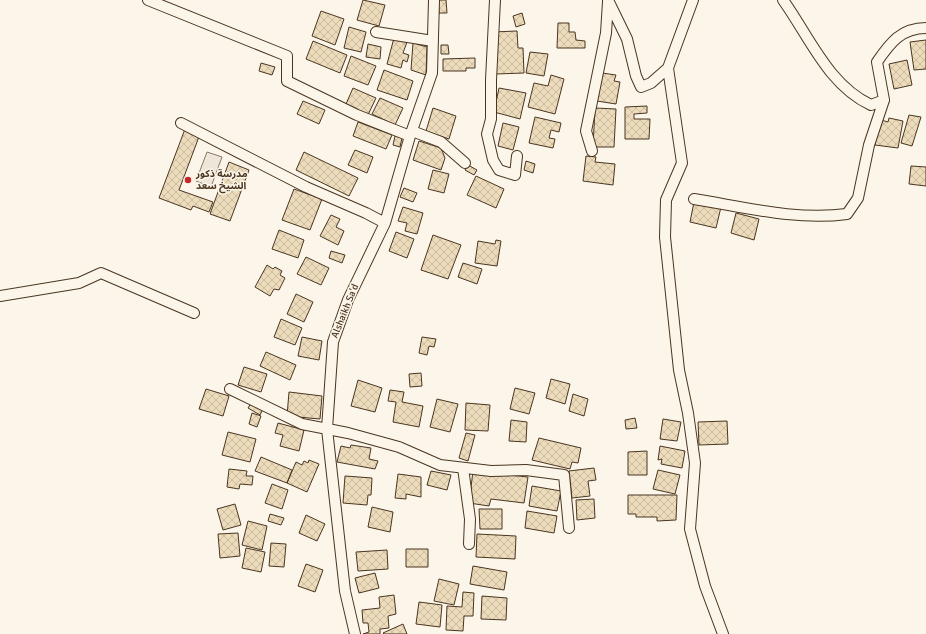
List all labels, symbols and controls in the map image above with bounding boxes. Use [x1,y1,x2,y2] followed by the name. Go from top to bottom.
[195,168,248,194] place label: مدرسة ذكور الشيخ سعد
[183,175,193,185] marker: مدرسة ذكور الشيخ سعد
[329,282,361,340] street label: Alshaikh Sa'd

